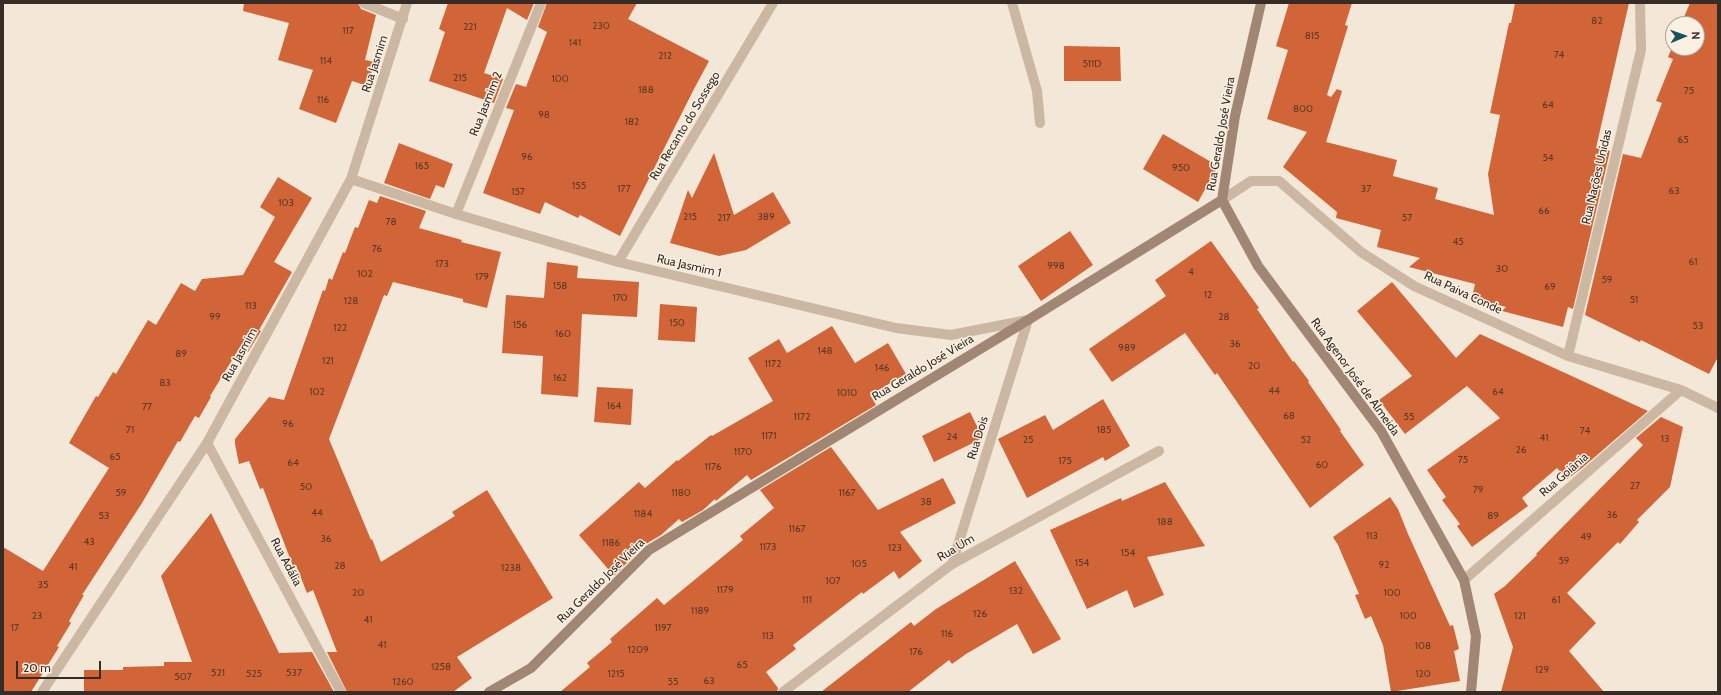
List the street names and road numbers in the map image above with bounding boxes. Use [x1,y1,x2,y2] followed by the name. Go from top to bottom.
[359,34,391,94] street label: Rua Jasmim
[647,69,723,183] street label: Rua Recanto do Sossego
[467,70,505,138] street label: Rua Jasmim 2
[1204,76,1238,192] street label: Rua Geraldo José Vieira
[1579,128,1615,226] street label: Rua Nações Unidas
[655,252,723,280] street label: Rua Jasmim 1
[1422,269,1504,317] street label: Rua Paiva Conde
[1308,315,1402,439] street label: Rua Agenor José de Almeida
[219,326,261,384] street label: Rua Jasmim
[870,332,976,404] street label: Rua Geraldo José Vieira
[965,415,991,461] street label: Rua Dois
[1537,450,1591,500] street label: Rua Goiânia
[935,531,977,565] street label: Rua Um
[267,535,305,589] street label: Rua Adália
[554,536,648,626] street label: Rua Geraldo José Vieira

